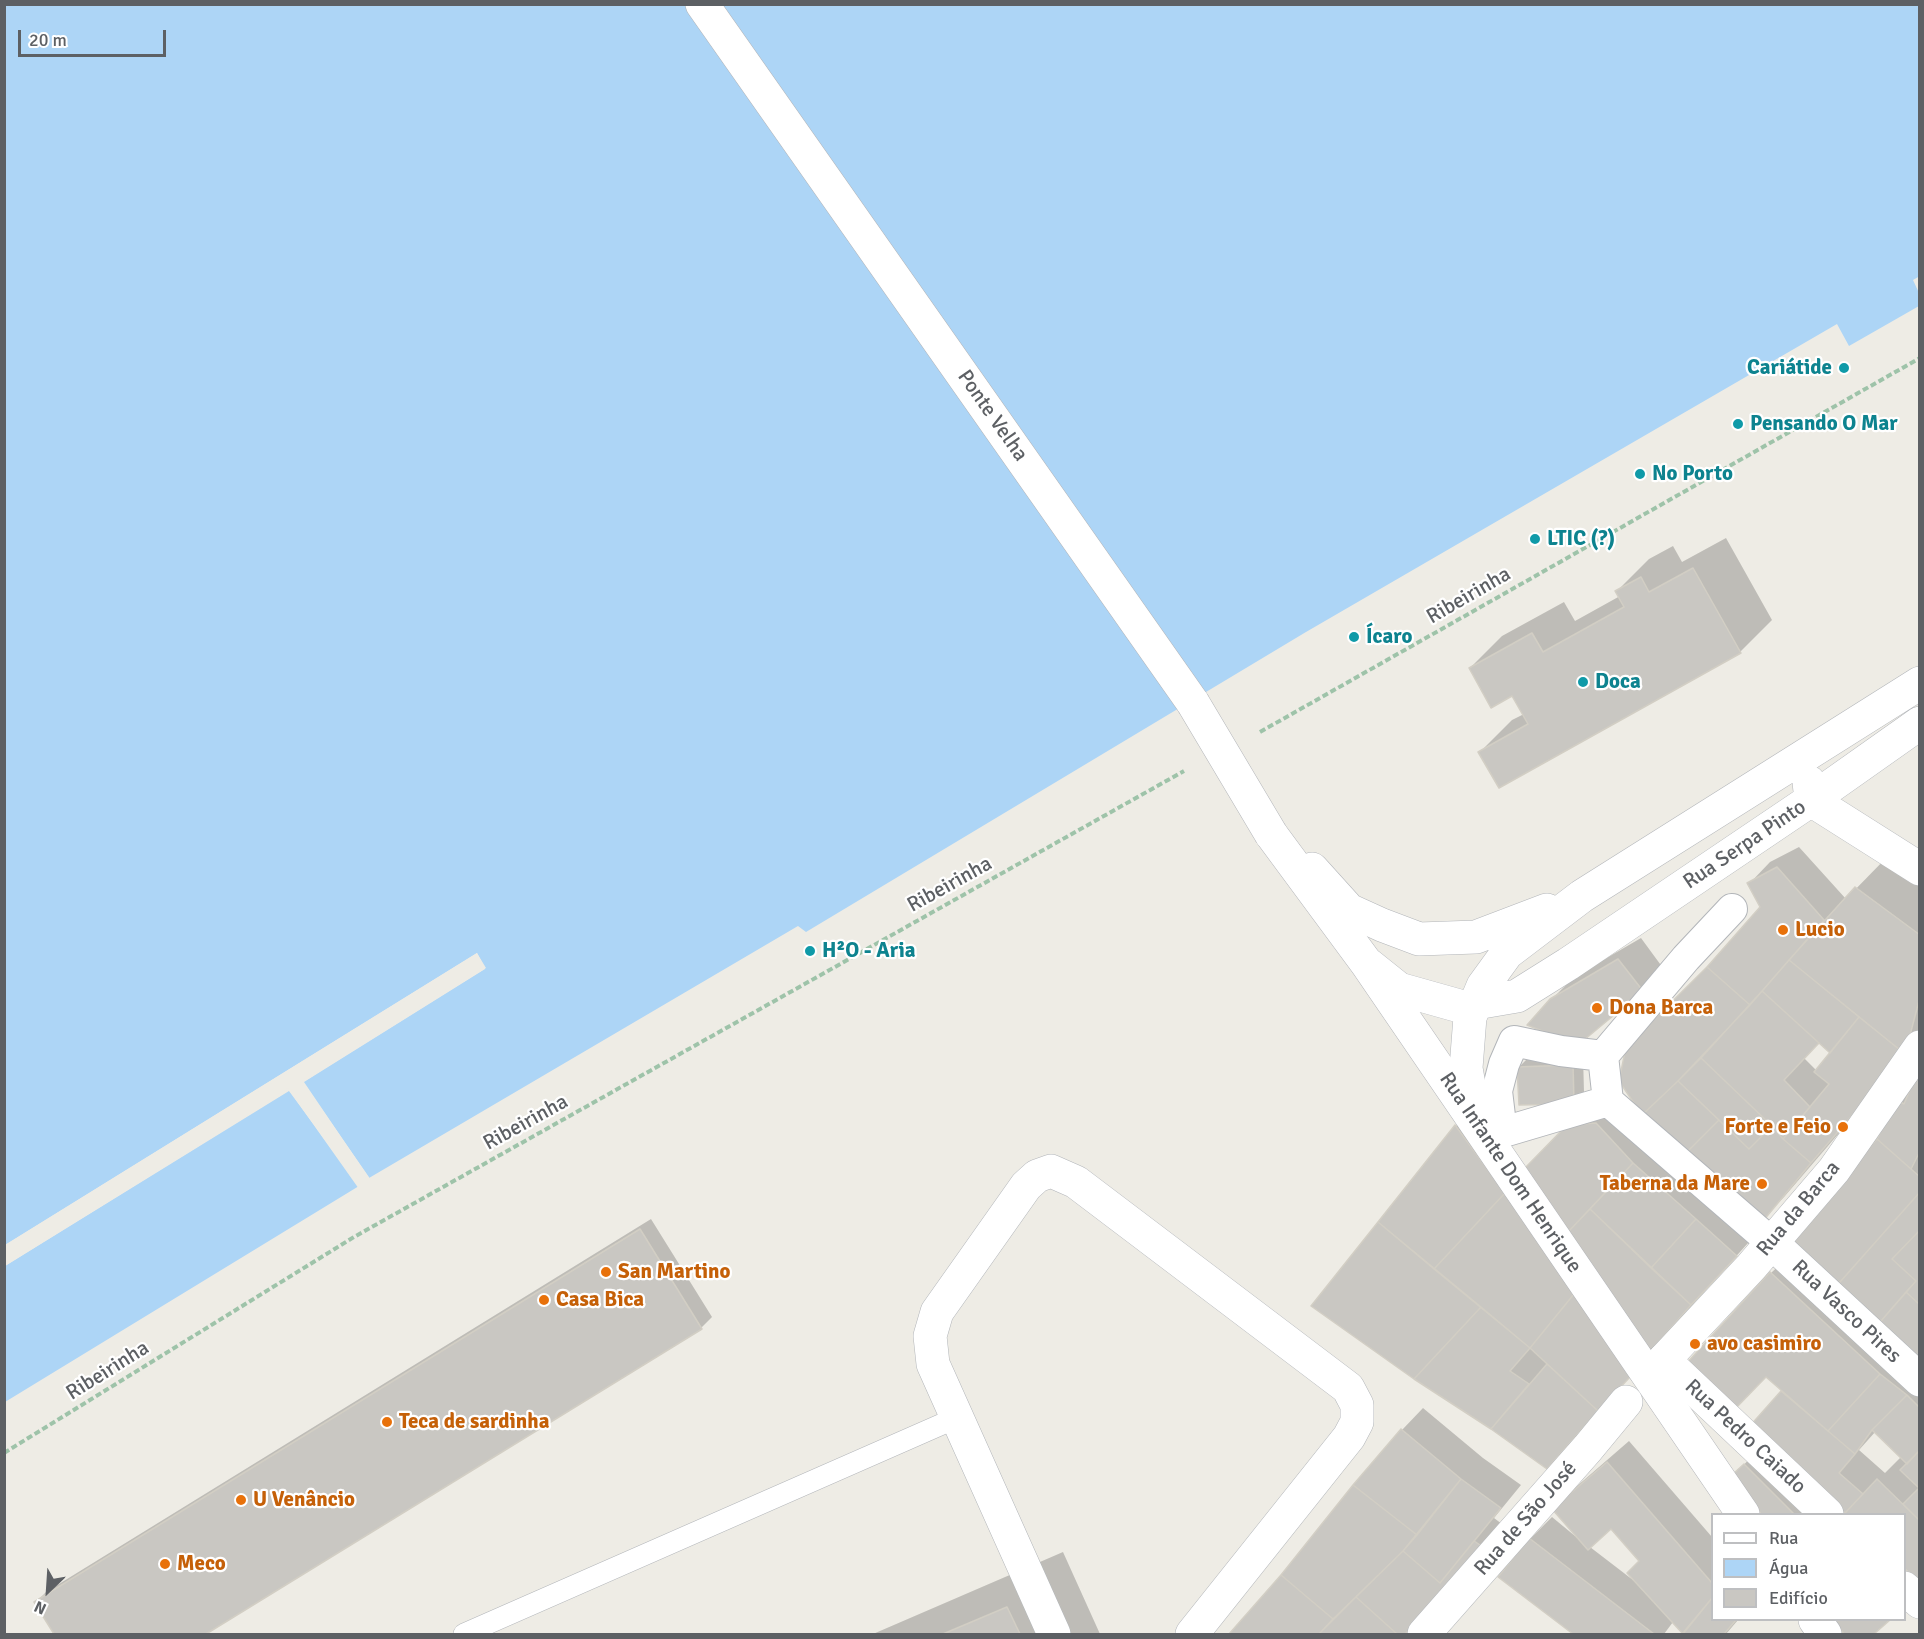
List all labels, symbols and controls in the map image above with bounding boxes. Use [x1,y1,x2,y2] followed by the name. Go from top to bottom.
[21,18,170,56] scale bar
[29,29,67,51] text: 20 m
[1747,355,1832,381] place label: Cariátide
[1837,361,1851,375] marker: Cariátide
[951,365,1033,467] street label: Ponte Velha
[1750,411,1897,437] place label: Pensando O Mar
[1731,417,1745,431] marker: Pensando O Mar
[1652,461,1733,487] place label: No Porto
[1633,467,1647,481] marker: No Porto
[1547,526,1615,552] place label: LTIC (?)
[1528,532,1542,546] marker: LTIC (?)
[1422,562,1516,630] street label: Ribeirinha
[1366,624,1412,650] place label: Ícaro
[1347,630,1361,644] marker: Ícaro
[1595,669,1641,695] place label: Doca
[1576,675,1590,689] marker: Doca
[1679,795,1811,895] street label: Rua Serpa Pinto
[903,851,997,919] street label: Ribeirinha
[1795,917,1845,943] place label: Lucio
[1776,923,1790,937] marker: Lucio
[822,938,916,964] place label: H²O - Aria
[803,944,817,958] marker: H²O - Aria
[1609,995,1713,1021] place label: Dona Barca
[1590,1001,1604,1015] marker: Dona Barca
[1433,1068,1587,1278] street label: Rua Infante Dom Henrique
[479,1089,573,1157] street label: Ribeirinha
[1724,1114,1831,1140] place label: Forte e Feio
[1836,1120,1850,1134] marker: Forte e Feio
[1752,1156,1846,1262] street label: Rua da Barca
[1600,1171,1750,1197] place label: Taberna da Mare
[1755,1177,1769,1191] marker: Taberna da Mare
[1786,1255,1906,1369] street label: Rua Vasco Pires
[618,1259,731,1285] place label: San Martino
[599,1265,613,1279] marker: San Martino
[556,1287,644,1313] place label: Casa Bica
[537,1293,551,1307] marker: Casa Bica
[1707,1331,1822,1357] place label: avo casimiro
[62,1336,154,1406] street label: Ribeirinha
[1688,1337,1702,1351] marker: avo casimiro
[1679,1374,1811,1500] street label: Rua Pedro Caiado
[399,1409,549,1435] place label: Teca de sardinha
[380,1415,394,1429] marker: Teca de sardinha
[1470,1457,1582,1581] street label: Rua de São José
[253,1487,355,1513] place label: U Venâncio
[234,1493,248,1507] marker: U Venâncio
[1711,1513,1906,1621] legend
[1769,1527,1798,1549] text: Rua
[177,1551,226,1577] place label: Meco
[158,1557,172,1571] marker: Meco
[1769,1557,1808,1579] text: Água
[18,1561,78,1621] north arrow
[1769,1587,1828,1609] text: Edifício
[31,1596,50,1619] text: N

